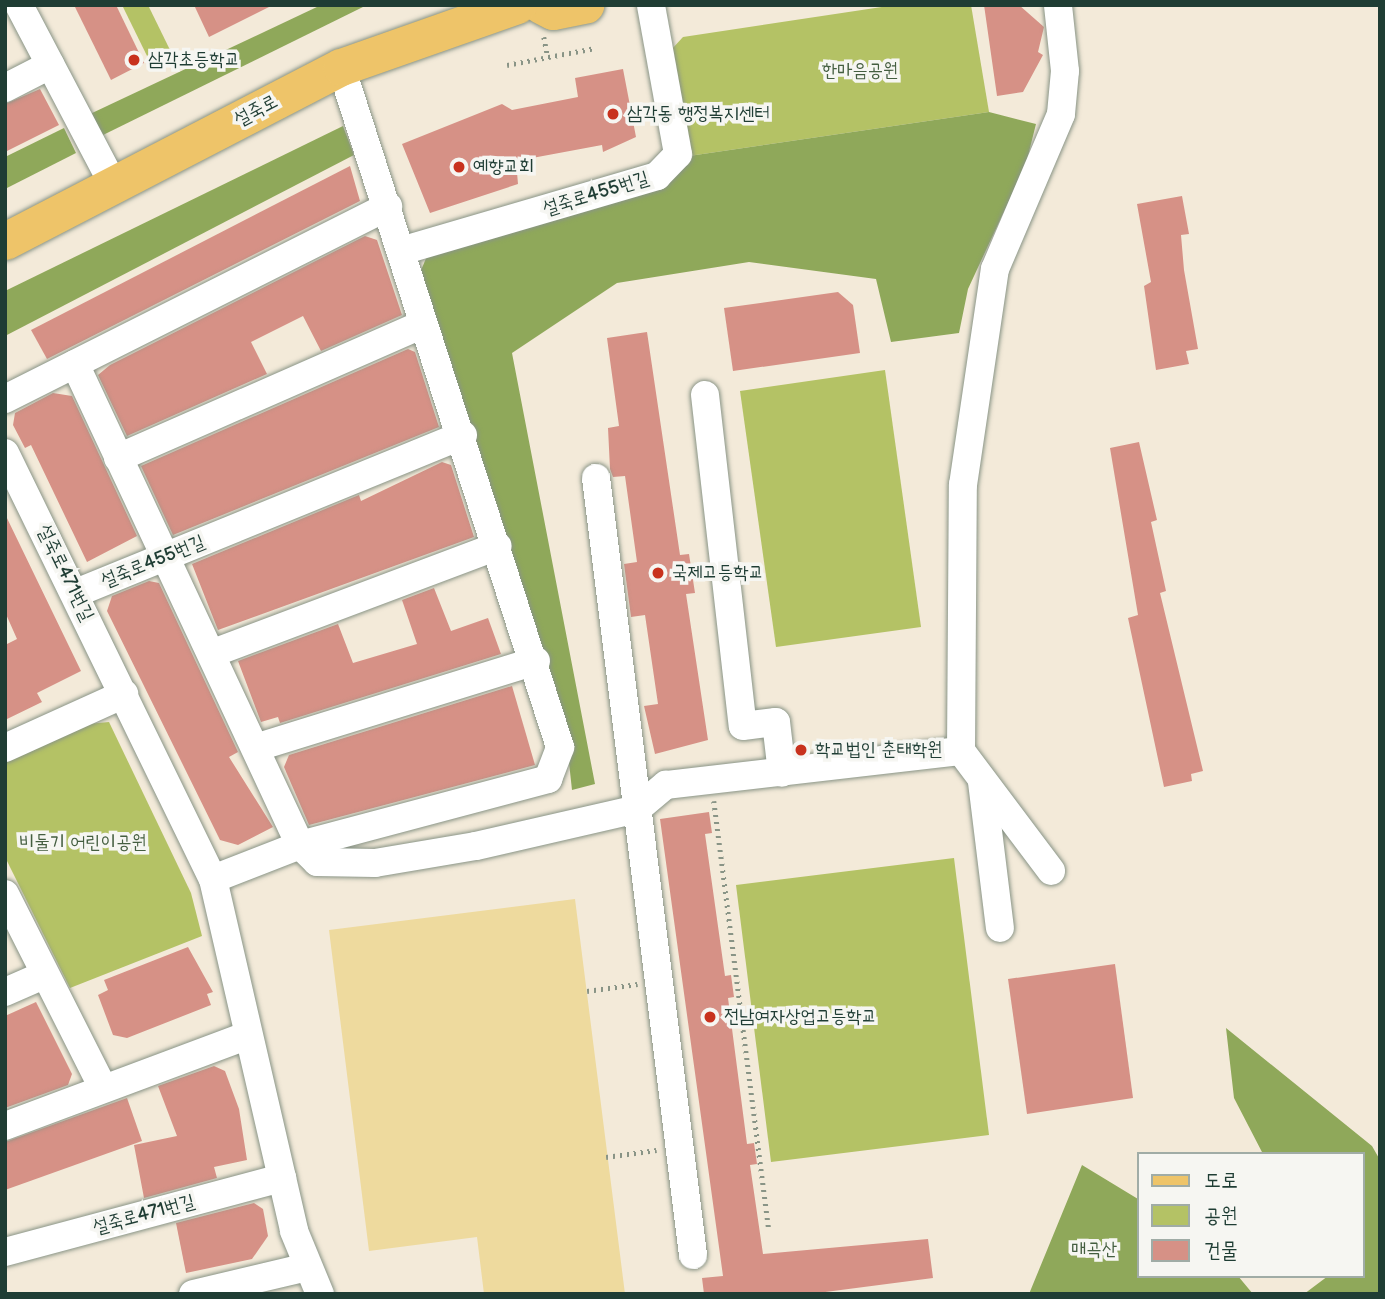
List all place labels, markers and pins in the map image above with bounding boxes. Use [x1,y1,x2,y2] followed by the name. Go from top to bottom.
[148,49,240,71] place label: 삼각초등학교
[126,52,142,68] marker: 삼각초등학교
[627,103,770,125] place label: 삼각동 행정복지센터
[605,106,621,122] marker: 삼각동 행정복지센터
[473,156,534,178] place label: 예향교회
[451,159,467,175] marker: 예향교회
[672,562,764,584] place label: 국제고등학교
[650,565,666,581] marker: 국제고등학교
[815,739,942,761] place label: 학교법인 춘태학원
[793,742,809,758] marker: 학교법인 춘태학원
[724,1006,877,1028] place label: 전남여자상업고등학교
[702,1009,718,1025] marker: 전남여자상업고등학교

